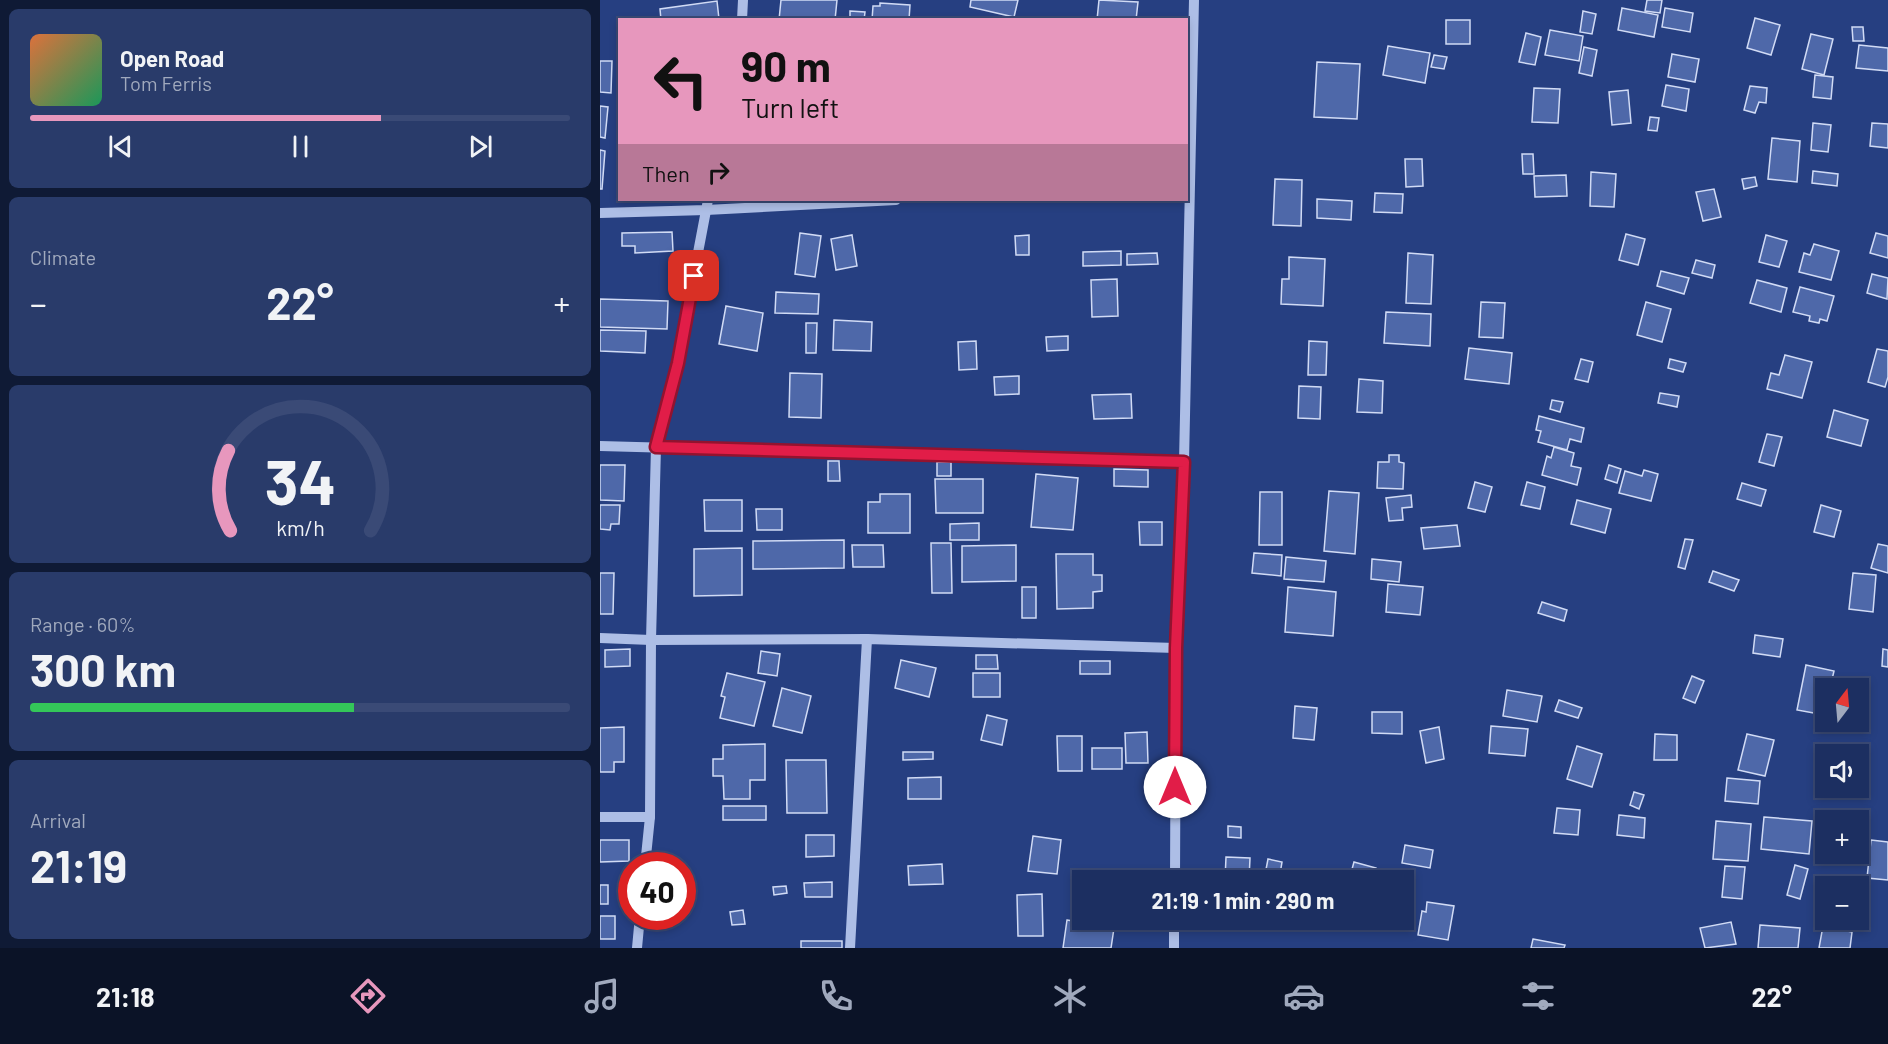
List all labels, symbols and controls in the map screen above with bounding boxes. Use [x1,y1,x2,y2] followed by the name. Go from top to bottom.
[741,40,831,90] text: 90 m
[642,42,720,120] icon: left
[120,45,224,71] text: Open Road
[120,71,212,95] text: Tom Ferris
[741,91,839,123] text: Turn left
[104,130,137,163] icon: previous
[284,130,317,163] icon: pause
[464,130,497,163] icon: next
[702,156,735,189] icon: right
[642,160,690,186] text: Then
[30,245,96,269] text: Climate
[668,250,719,301] pin
[677,259,710,292] icon: arrive
[266,275,334,329] text: 22°
[30,283,47,323] text: −
[553,283,570,323] text: +
[264,443,336,517] text: 34
[276,515,324,540] text: km/h
[30,612,135,636] text: Range · 60%
[30,642,176,696] text: 300 km
[1815,678,1869,732] north arrow
[1815,678,1869,930] map controls
[1815,744,1869,798] button: sound
[1143,755,1207,819] position arrow
[30,808,86,832] text: Arrival
[1815,810,1869,864] button: +
[30,838,127,892] text: 21:19
[618,852,696,930] speed limit sign: 40
[1815,876,1869,930] button: −
[1152,887,1334,913] text: 21:19 · 1 min · 290 m
[347,975,389,1017] icon: directions
[581,975,623,1017] icon: music
[815,975,857,1017] icon: phone
[1049,975,1091,1017] icon: climate
[1283,975,1325,1017] icon: car
[1517,975,1559,1017] icon: filters
[96,980,155,1012] text: 21:18
[1751,980,1792,1012] text: 22°

